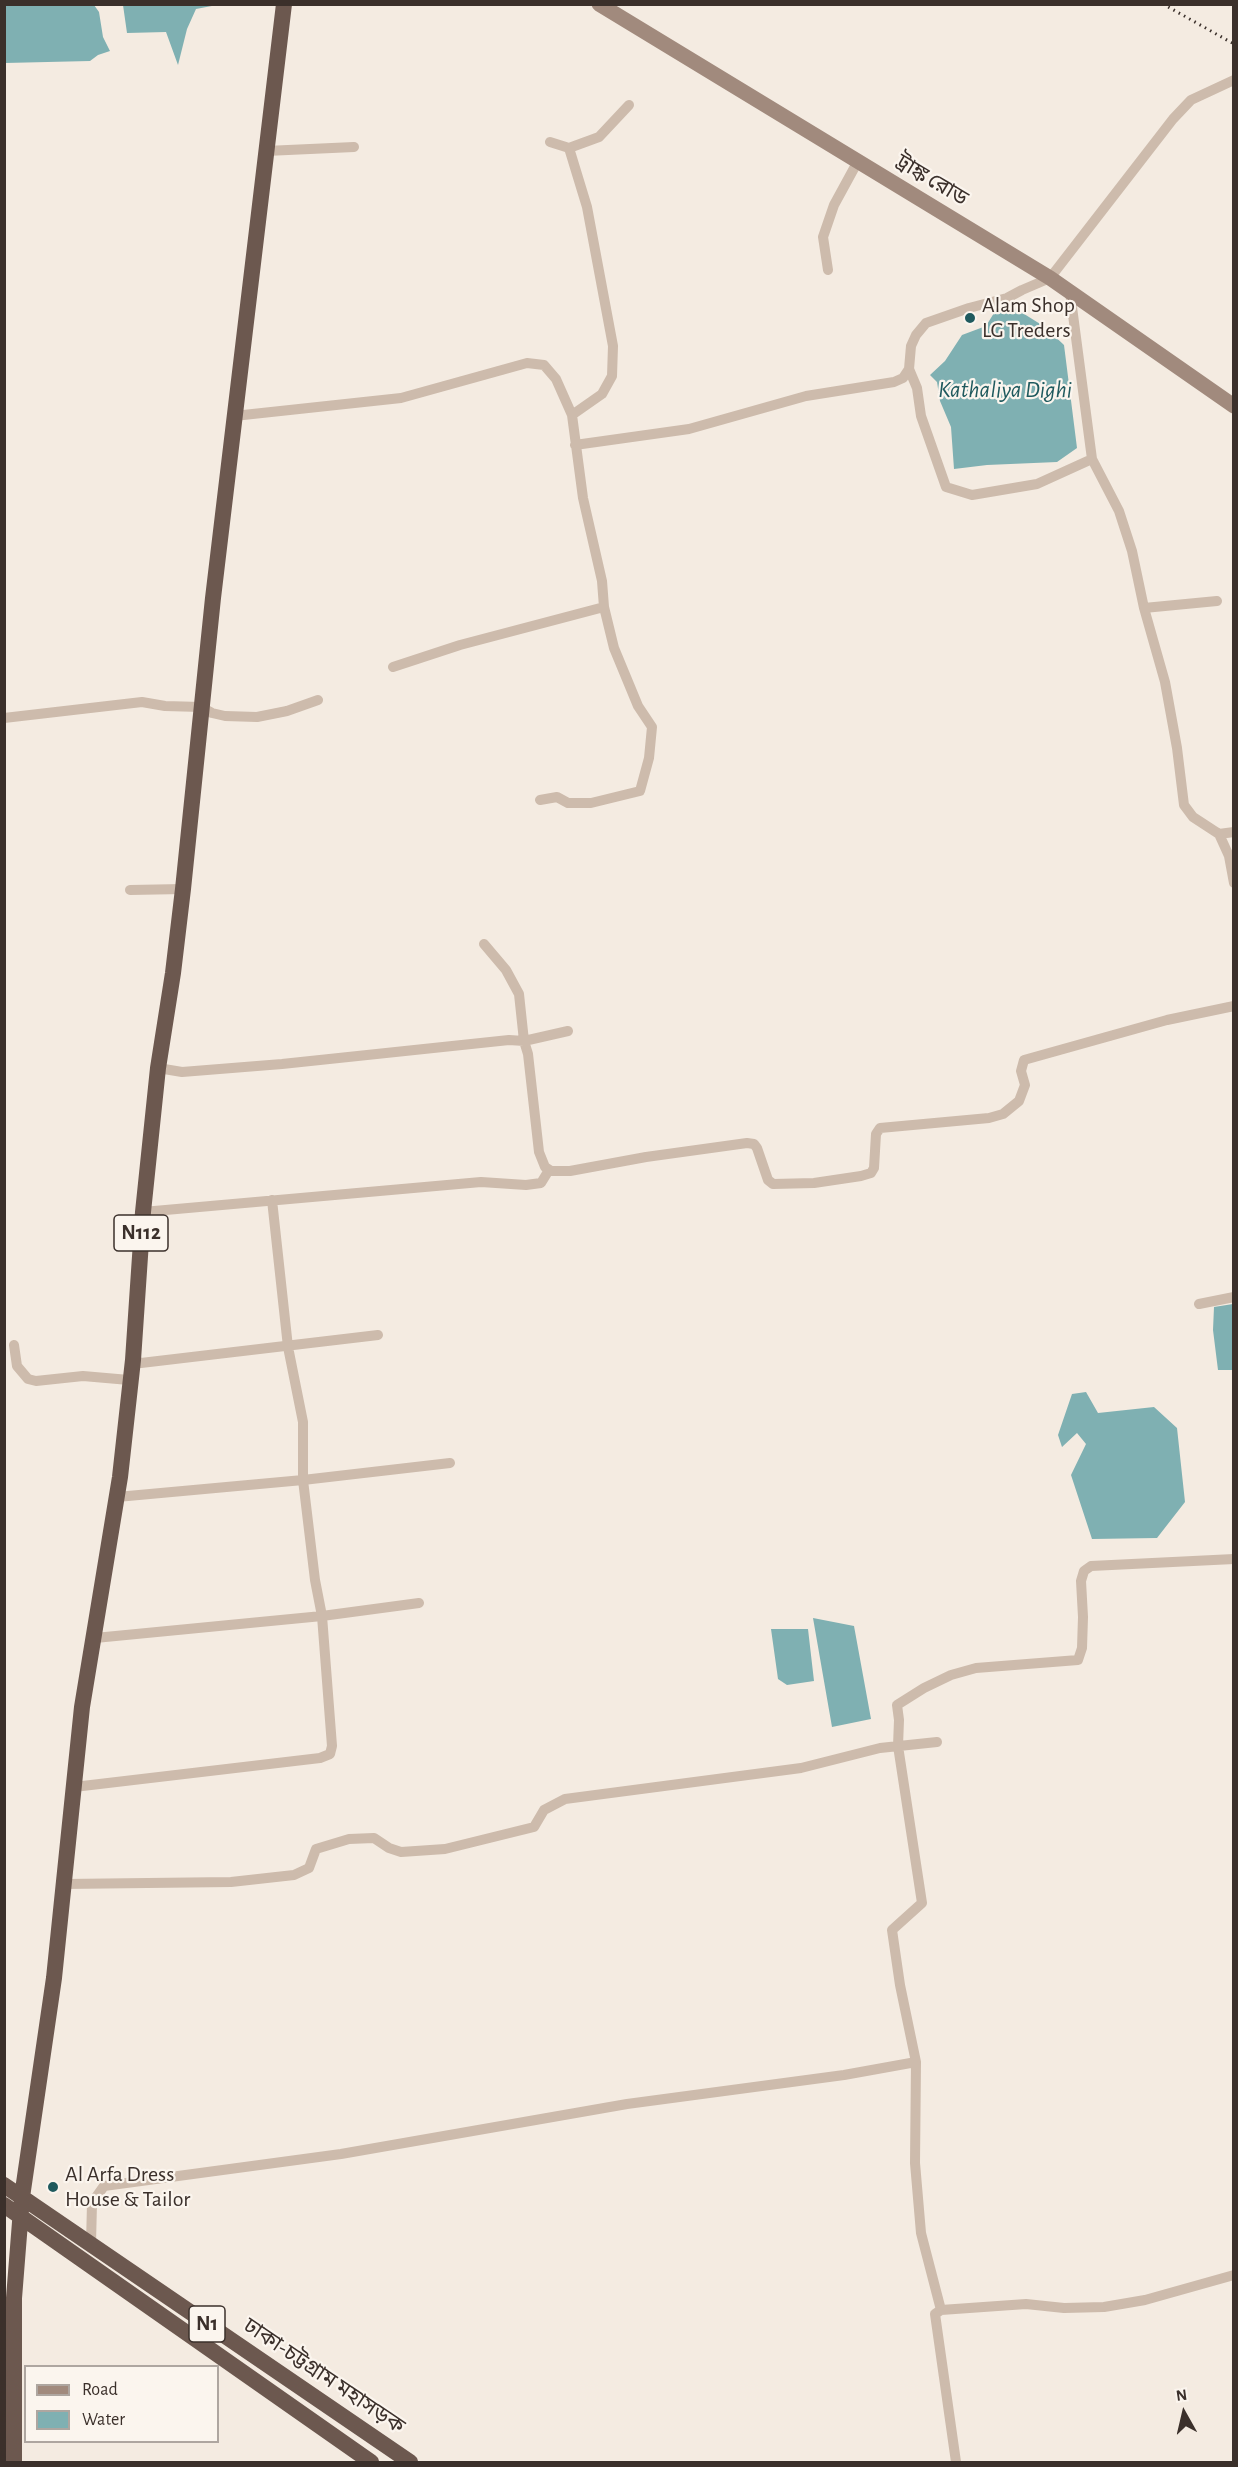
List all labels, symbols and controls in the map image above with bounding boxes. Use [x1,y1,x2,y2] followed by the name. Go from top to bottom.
[891,148,973,212] street label: ট্রাঙ্ক রোড
[982,292,1075,344] place label: Alam Shop LG Treders
[963,311,977,325] marker: Alam Shop LG Treders
[938,376,1072,404] water label: Kathaliya Dighi
[114,1215,168,1251] road number: N112
[65,2161,190,2212] place label: Al Arfa Dress House & Tailor
[46,2180,60,2194] marker: Al Arfa Dress House & Tailor
[189,2306,225,2342] road number: N1
[238,2312,410,2440] street label: ঢাকা-চট্টগ্রাম মহাসড়ক
[24,2365,219,2443] legend
[82,2381,118,2399] text: Road
[1154,2383,1214,2443] north arrow
[1175,2386,1188,2404] text: N
[82,2411,125,2429] text: Water

